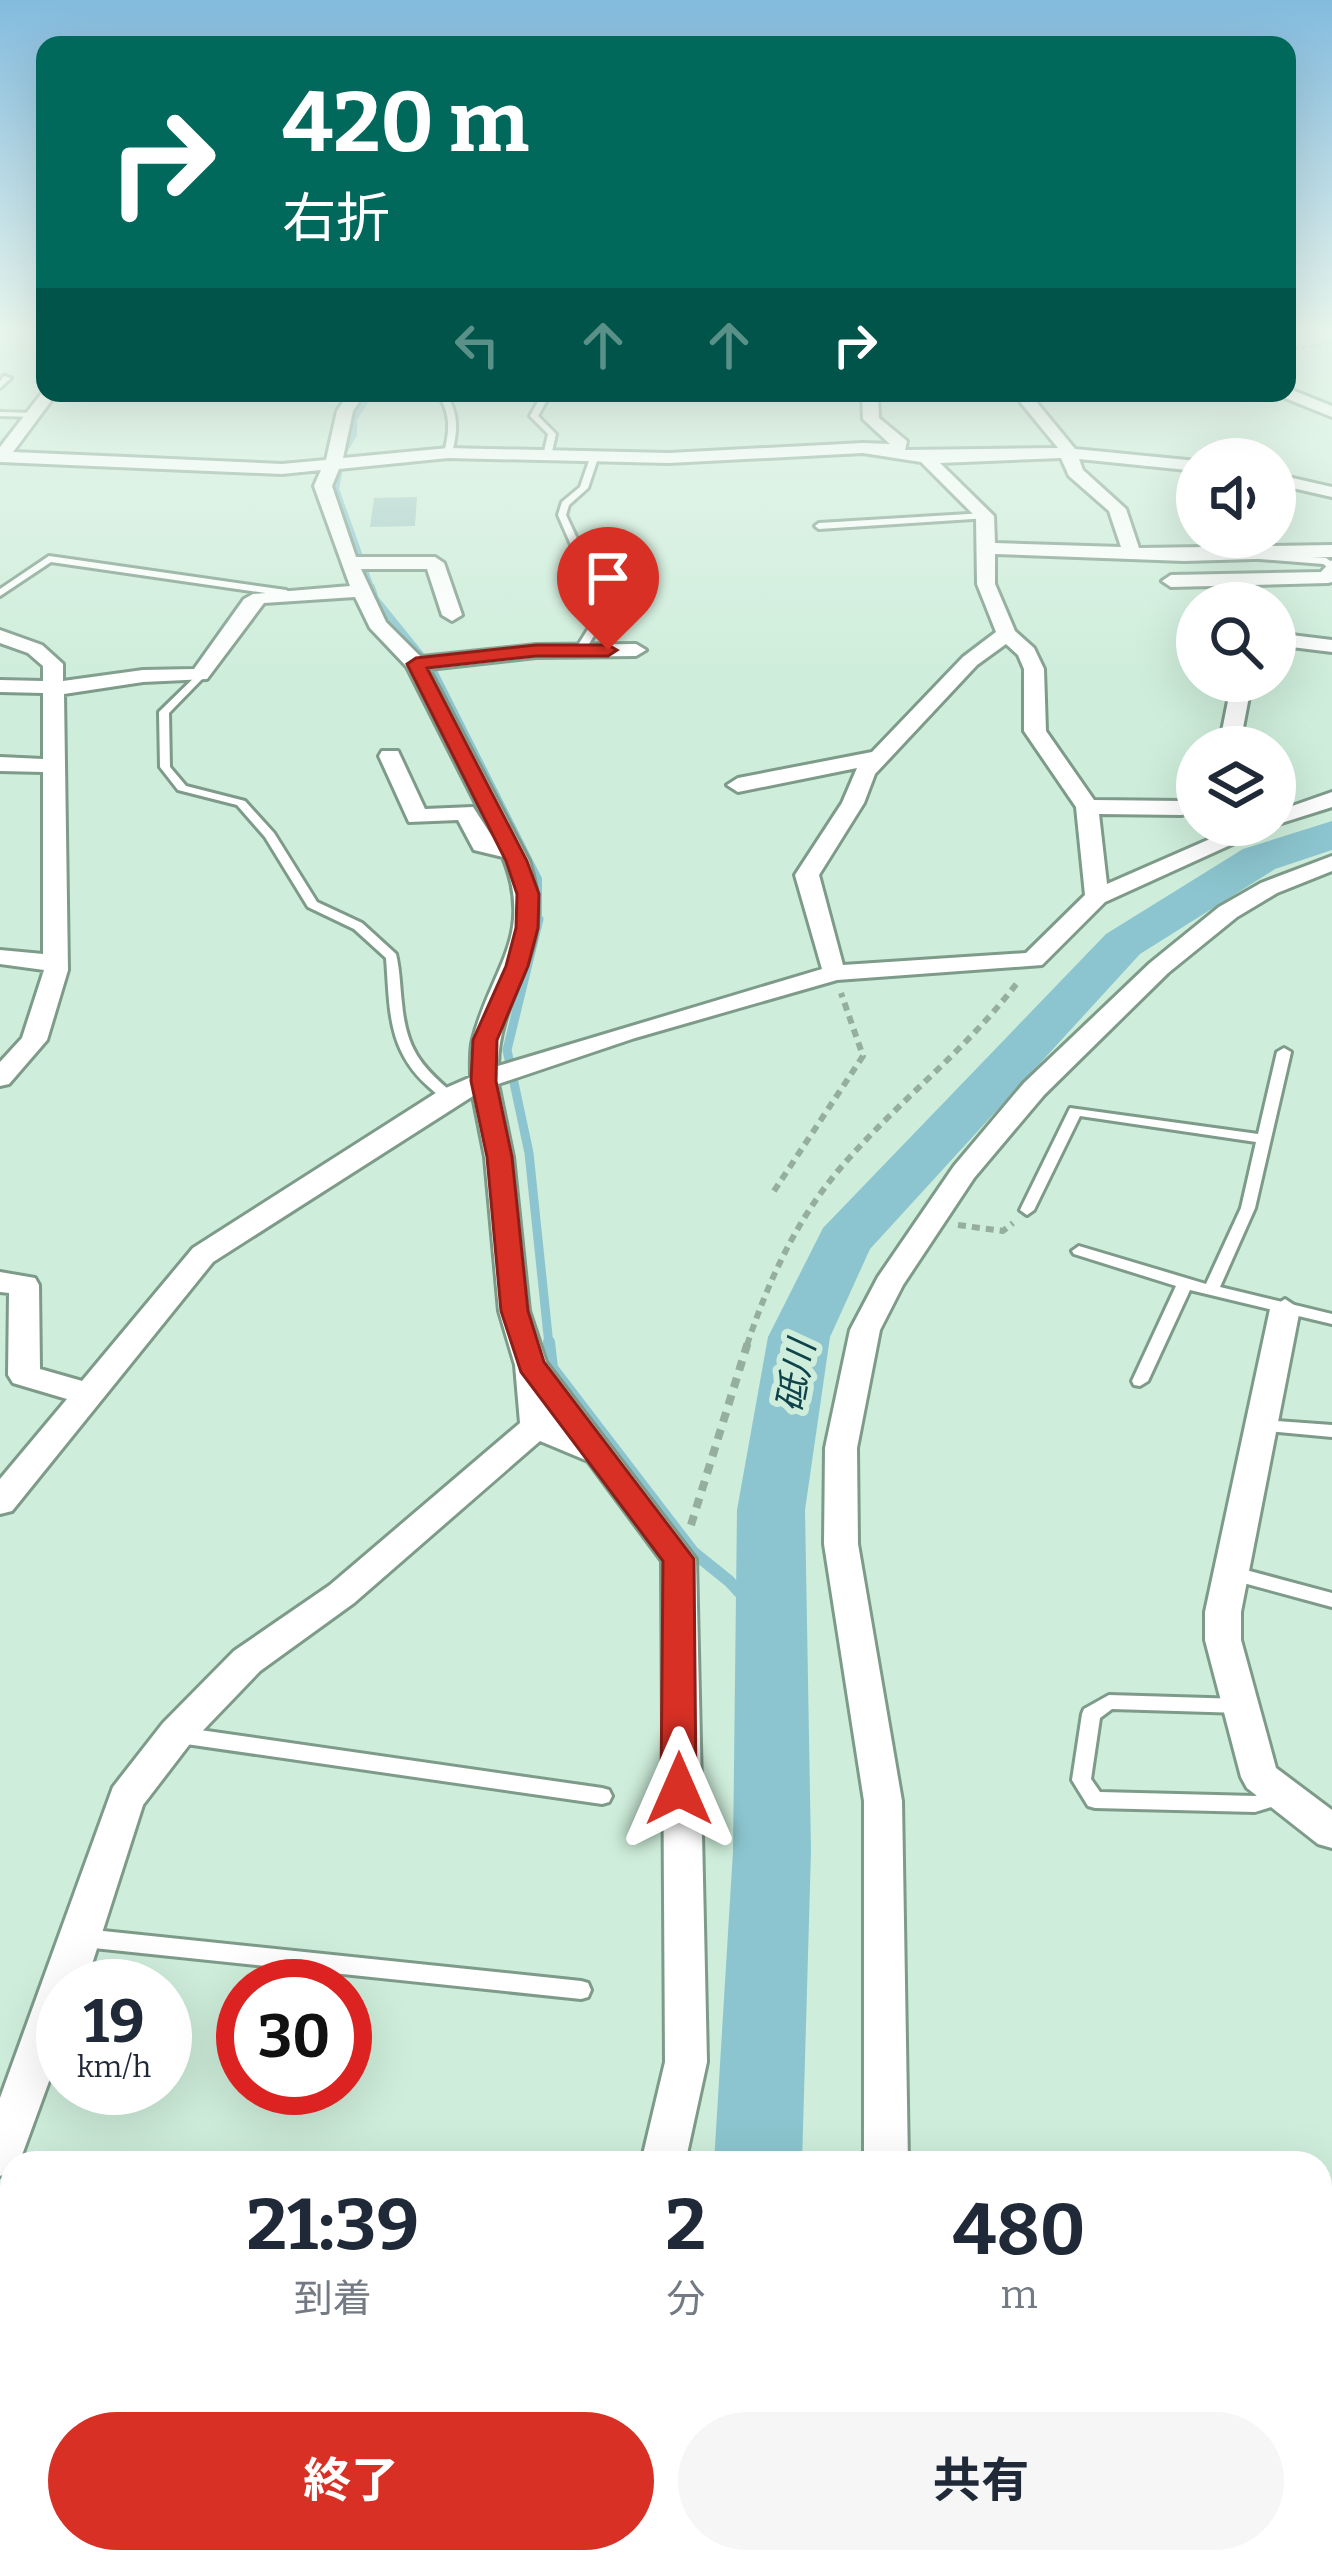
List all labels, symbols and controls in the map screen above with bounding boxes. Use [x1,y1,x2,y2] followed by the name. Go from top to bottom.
[282,72,529,173] text: 420 m
[84,84,240,240] icon: right
[282,187,390,251] text: 右折
[444,312,510,378] icon: left
[570,312,636,378] icon: ahead
[696,312,762,378] icon: ahead
[822,312,888,378] icon: right
[1176,438,1296,846] map controls
[1176,438,1296,558] button: sound
[557,527,659,650] pin
[575,545,641,611] icon: arrive
[1176,582,1296,702] button: search
[1176,726,1296,846] button: layers
[768,1333,825,1416] water label: 砥川
[616,1726,742,1852] position arrow
[216,1959,372,2115] speed limit sign: 30
[83,1986,145,2058] text: 19
[77,2049,151,2085] text: km/h
[247,2182,419,2268] text: 21:39
[665,2182,706,2268] text: 2
[953,2187,1085,2273] text: 480
[1000,2272,1038,2318] text: m
[294,2276,372,2322] text: 到着
[666,2276,705,2322] text: 分
[48,2412,654,2550] button: 終了
[678,2412,1284,2550] button: 共有

